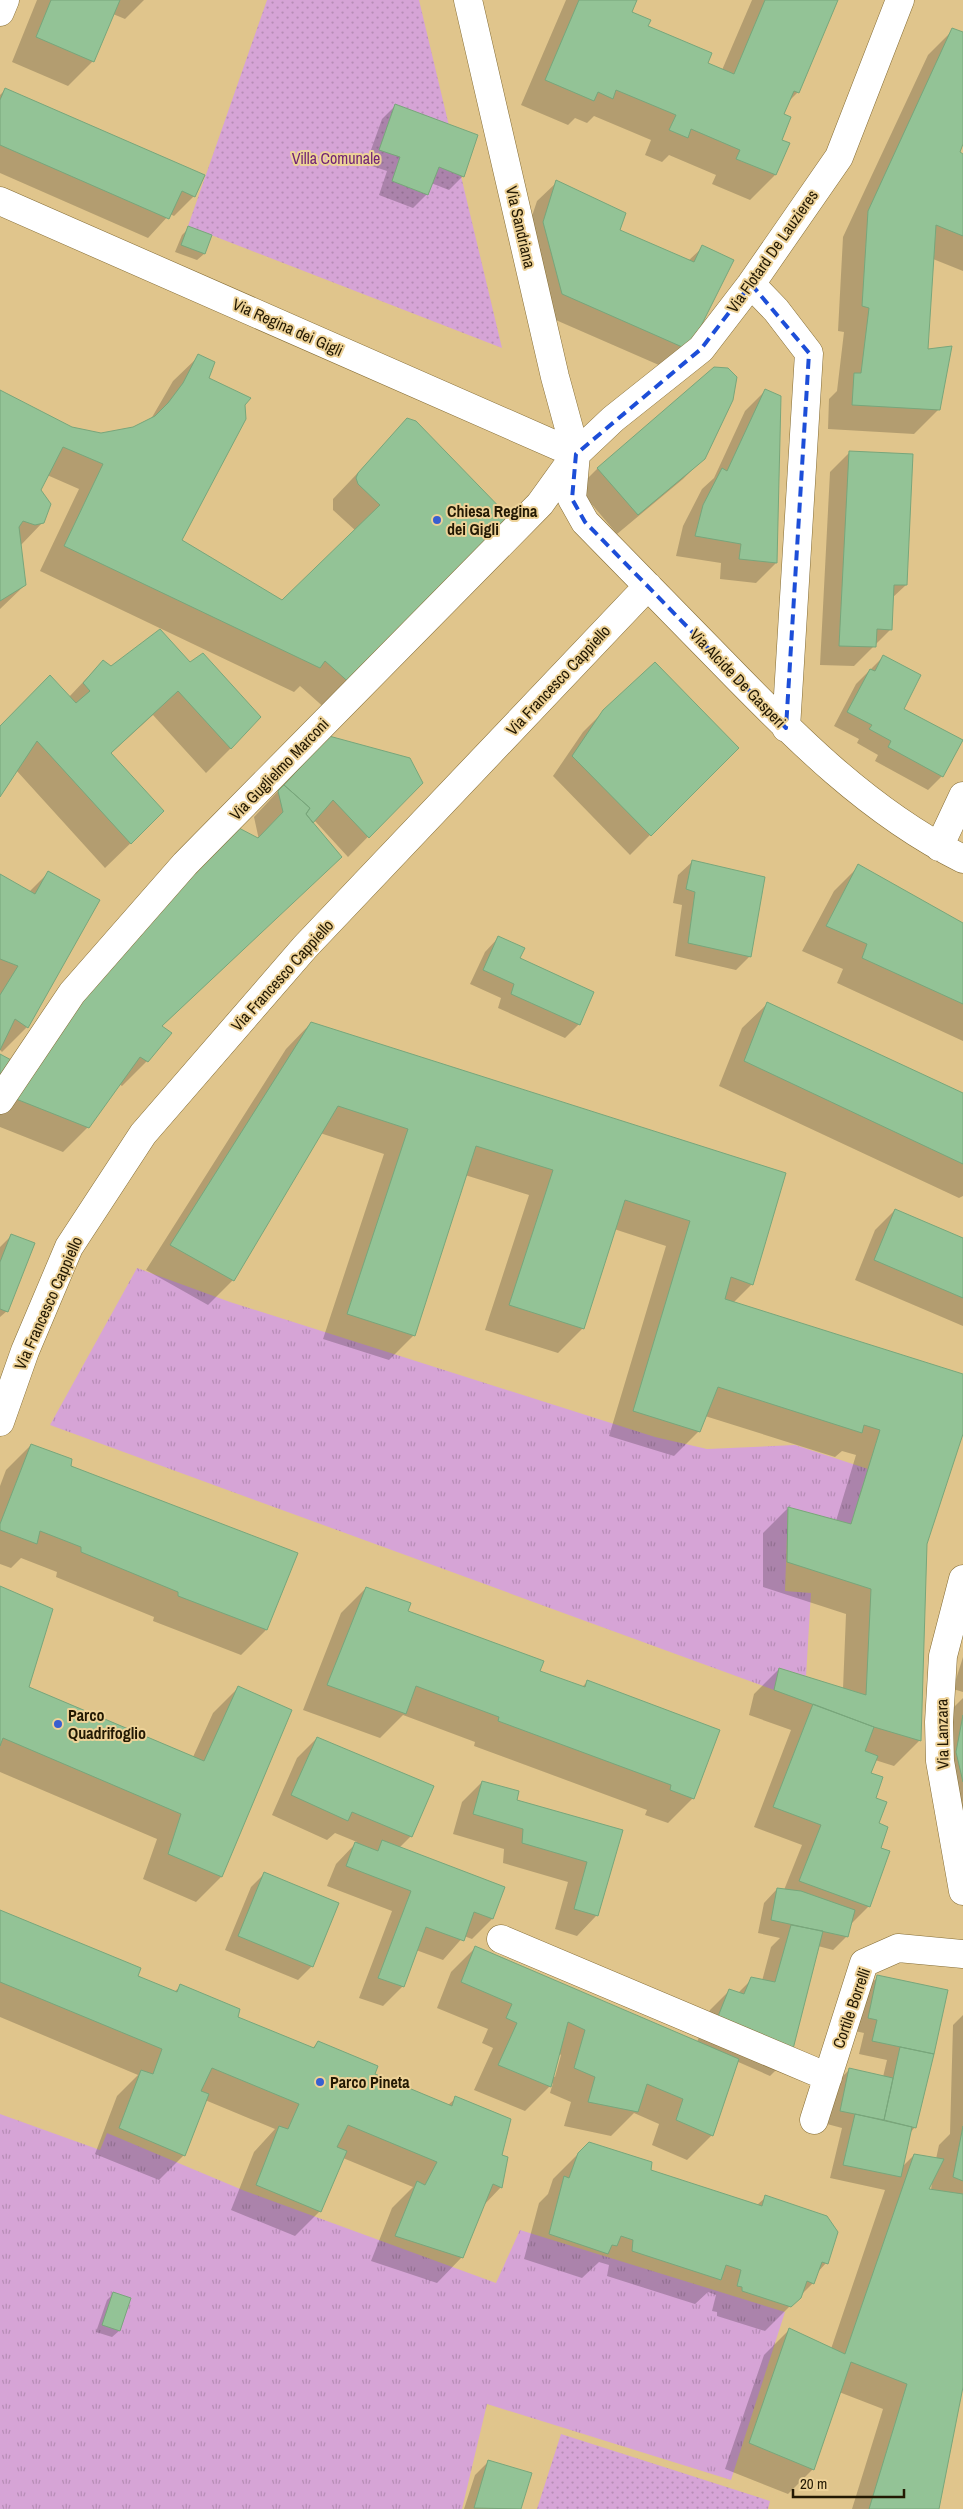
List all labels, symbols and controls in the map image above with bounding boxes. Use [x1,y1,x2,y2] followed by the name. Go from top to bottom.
[292,147,380,169] park label: Villa Comunale
[501,184,541,271] street label: Via Sandriana
[721,185,823,317] street label: Via Flotard De Lauzieres
[229,293,347,361] street label: Via Regina dei Gigli
[447,500,538,540] place label: Chiesa Regina dei Gigli
[431,514,443,526] marker: Chiesa Regina dei Gigli
[501,620,615,740] street label: Via Francesco Cappiello
[685,624,791,732] street label: Via Alcide De Gasperi
[225,713,333,825] street label: Via Guglielmo Marconi
[226,914,338,1036] street label: Via Francesco Cappiello
[9,1233,87,1373] street label: Via Francesco Cappiello
[930,1698,954,1769] street label: Via Lanzara
[68,1704,146,1744] place label: Parco Quadrifoglio
[52,1718,64,1730] marker: Parco Quadrifoglio
[827,1965,875,2051] street label: Cortile Borrelli
[330,2071,410,2093] place label: Parco Pineta
[314,2076,326,2088] marker: Parco Pineta
[793,2466,904,2498] scale bar
[800,2473,827,2494] text: 20 m

